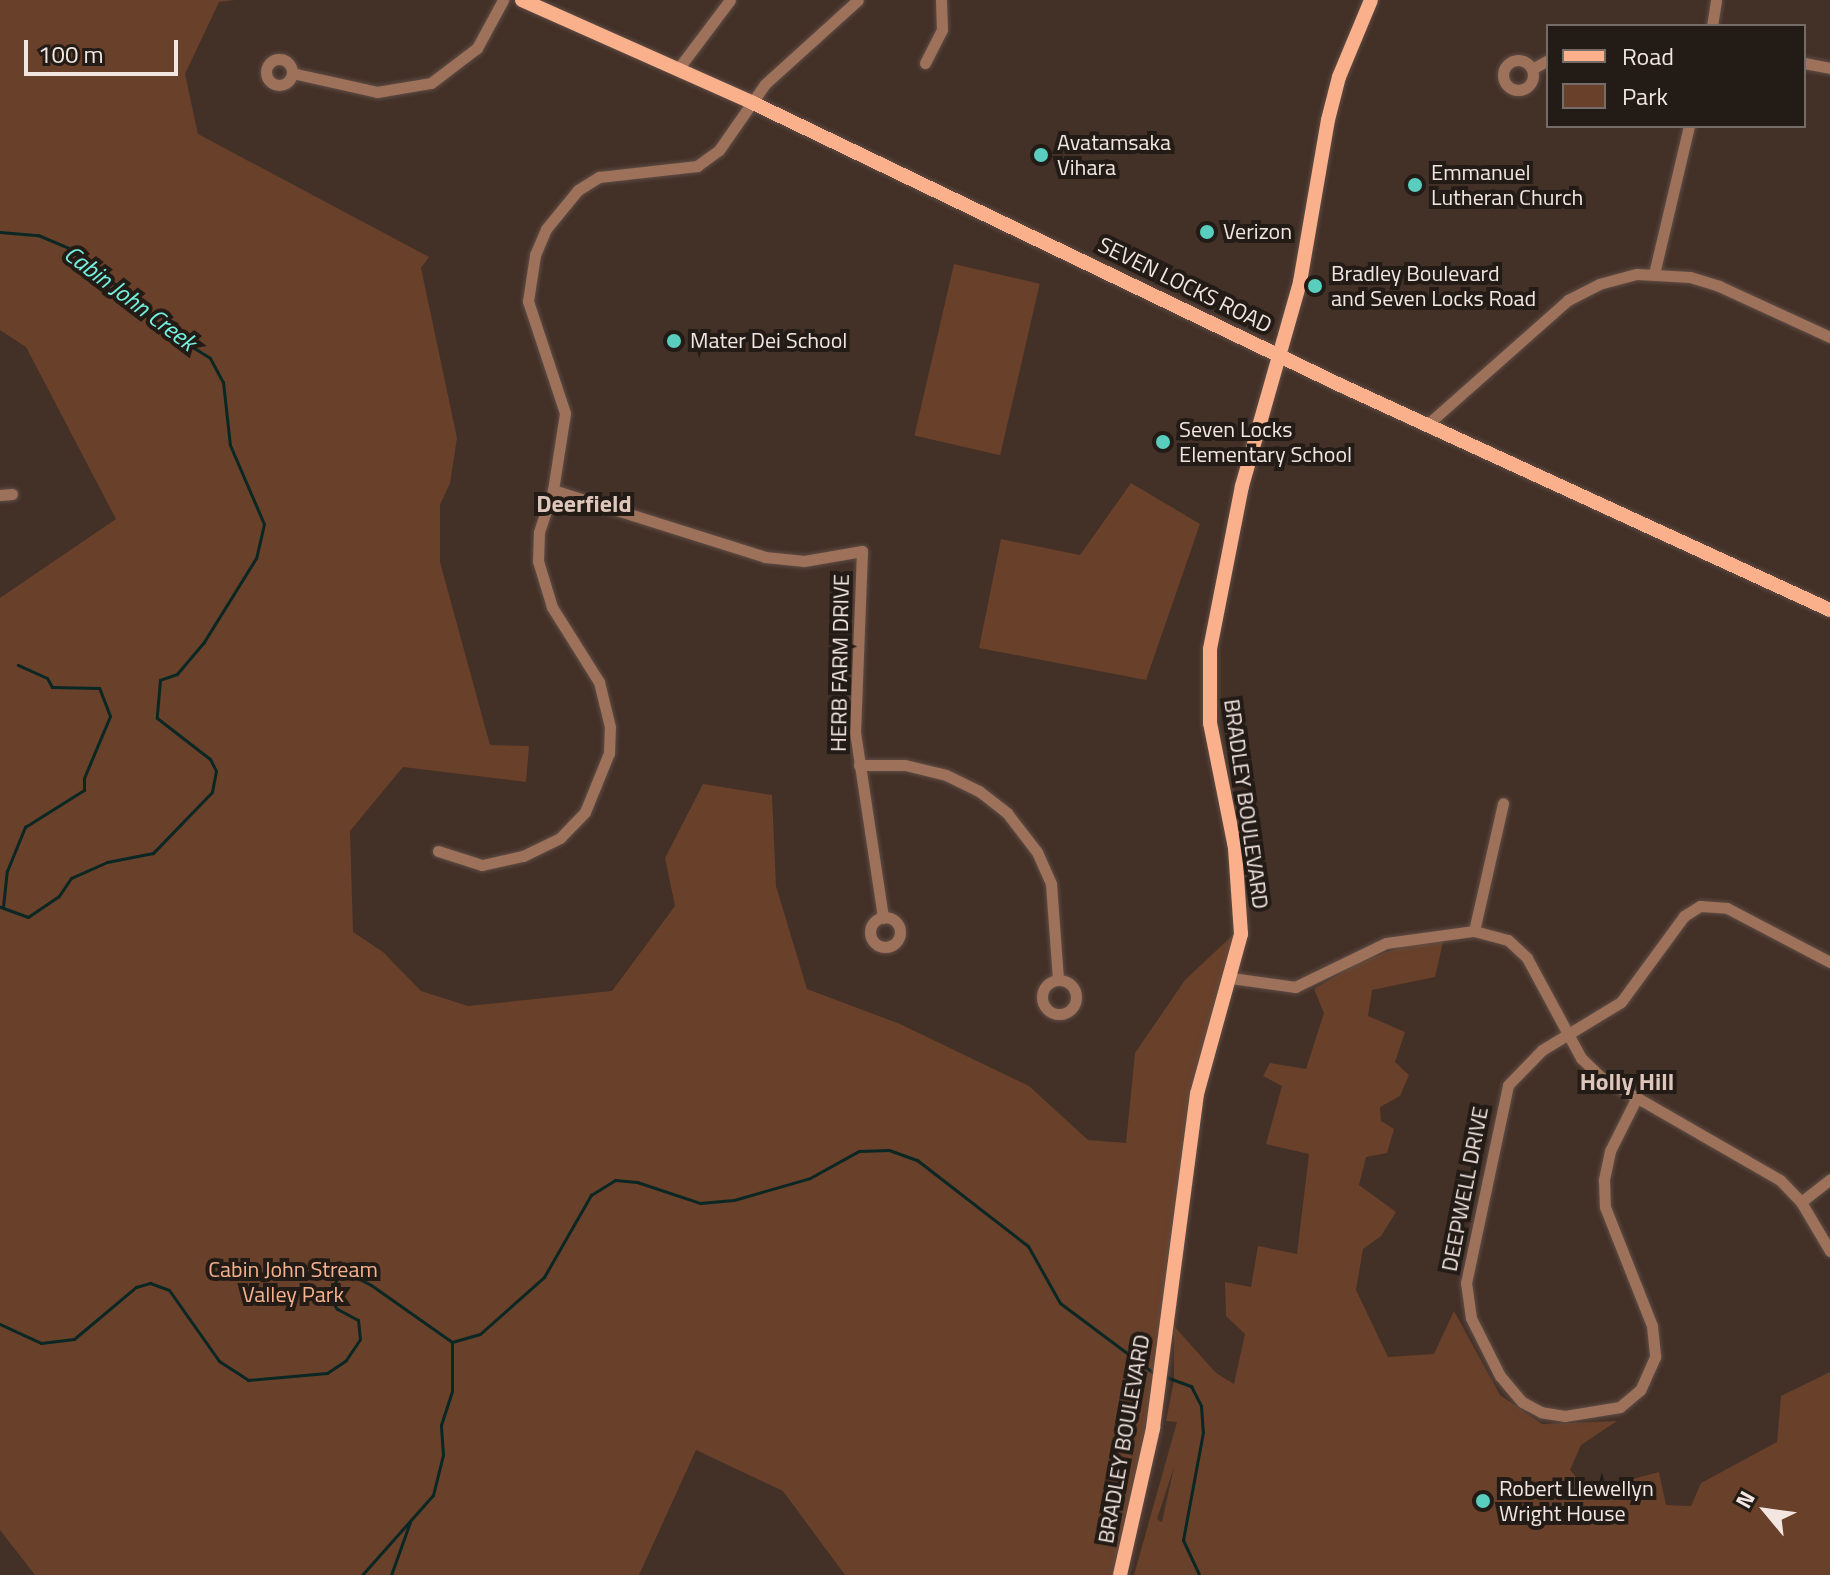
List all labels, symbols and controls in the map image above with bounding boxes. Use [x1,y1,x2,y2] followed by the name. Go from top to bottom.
[28,24,182,74] scale bar
[1546,24,1806,128] legend
[38,36,104,72] text: 100 m
[1622,38,1674,74] text: Road
[1622,78,1668,114] text: Park
[1057,129,1171,180] place label: Avatamsaka Vihara
[1032,146,1050,164] marker: Avatamsaka Vihara
[1431,159,1583,210] place label: Emmanuel Lutheran Church
[1406,176,1424,194] marker: Emmanuel Lutheran Church
[1223,219,1292,245] place label: Verizon
[1198,223,1216,241] marker: Verizon
[1094,232,1276,338] street label: SEVEN LOCKS ROAD
[58,239,202,357] water label: Cabin John Creek
[1331,260,1536,312] place label: Bradley Boulevard and Seven Locks Road
[1306,277,1324,295] marker: Bradley Boulevard and Seven Locks Road
[690,328,847,354] place label: Mater Dei School
[665,332,683,350] marker: Mater Dei School
[1179,416,1352,468] place label: Seven Locks Elementary School
[1154,433,1172,451] marker: Seven Locks Elementary School
[536,490,632,518] district label: Deerfield
[825,574,855,752] street label: HERB FARM DRIVE
[1218,697,1274,911] street label: BRADLEY BOULEVARD
[1580,1068,1674,1096] district label: Holly Hill
[1436,1104,1494,1274] street label: DEEPWELL DRIVE
[208,1256,378,1308] park label: Cabin John Stream Valley Park
[1093,1333,1155,1545] street label: BRADLEY BOULEVARD
[1726,1471,1806,1551] north arrow
[1499,1475,1654,1526] place label: Robert Llewellyn Wright House
[1726,1484,1764,1514] text: N
[1474,1492,1492,1510] marker: Robert Llewellyn Wright House

